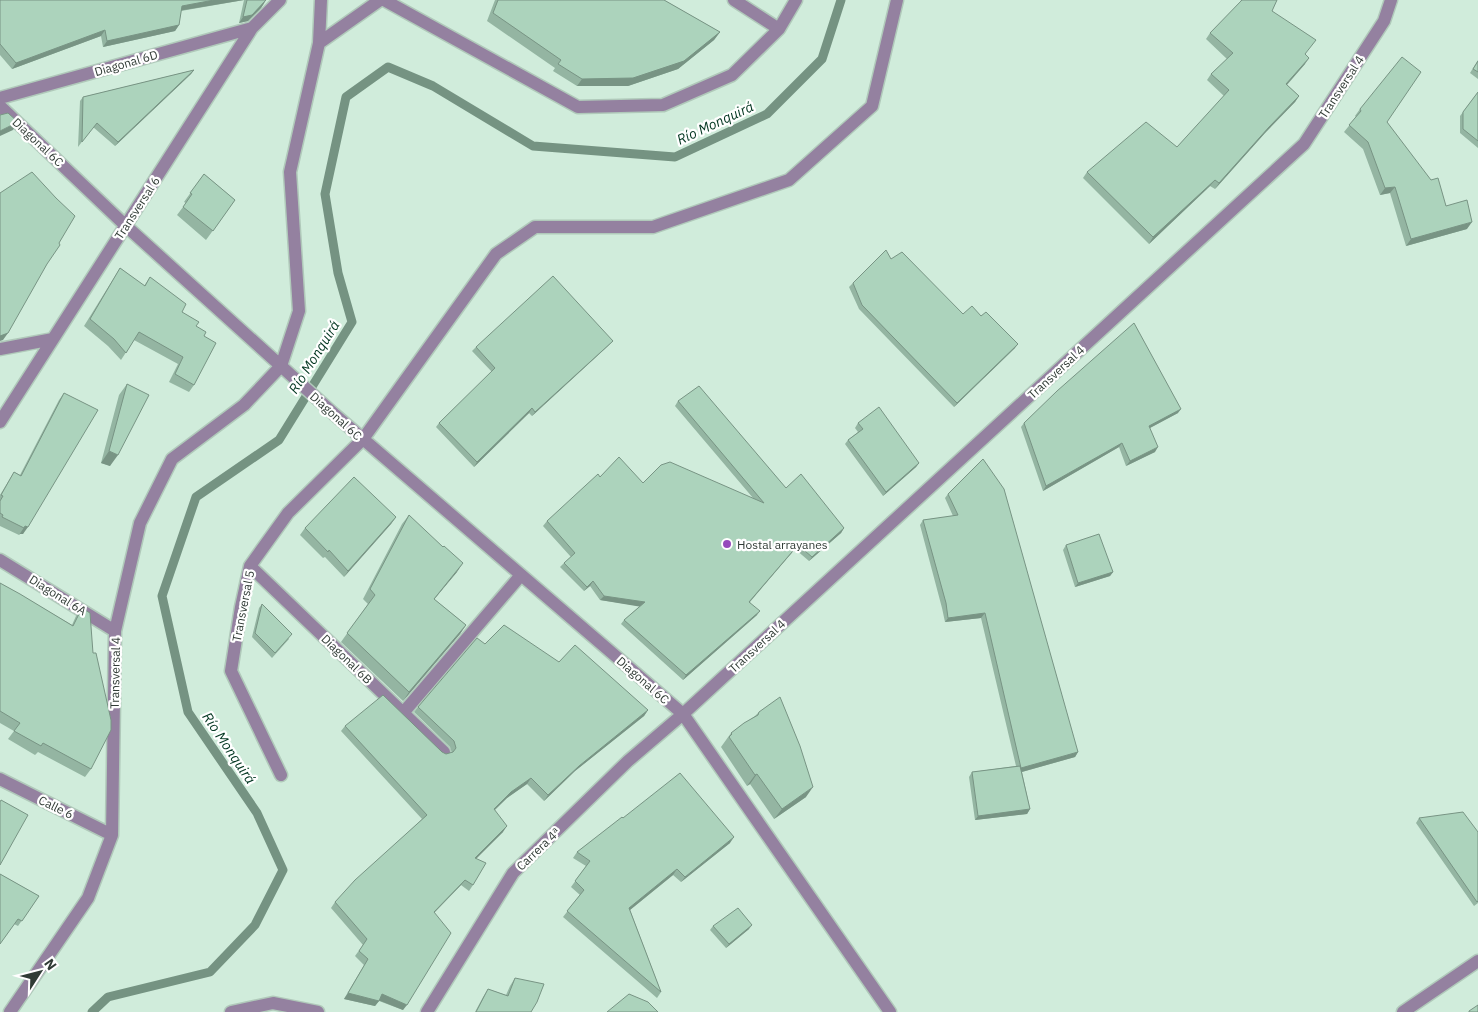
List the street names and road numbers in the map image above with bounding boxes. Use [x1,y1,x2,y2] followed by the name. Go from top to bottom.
[93,47,159,79] street label: Diagonal 6D
[1315,53,1367,121] street label: Transversal 4
[9,115,67,170] street label: Diagonal 6C
[111,174,163,242] street label: Transversal 6
[1025,342,1087,402] street label: Transversal 4
[307,389,365,443] street label: Diagonal 6C
[229,569,257,643] street label: Transversal 5
[27,572,90,619] street label: Diagonal 6A
[726,616,788,676] street label: Transversal 4
[318,631,376,687] street label: Diagonal 6B
[107,637,123,709] street label: Transversal 4
[614,653,673,707] street label: Diagonal 6C
[36,792,76,822] street label: Calle 6
[513,824,563,873] street label: Carrera 4ª

